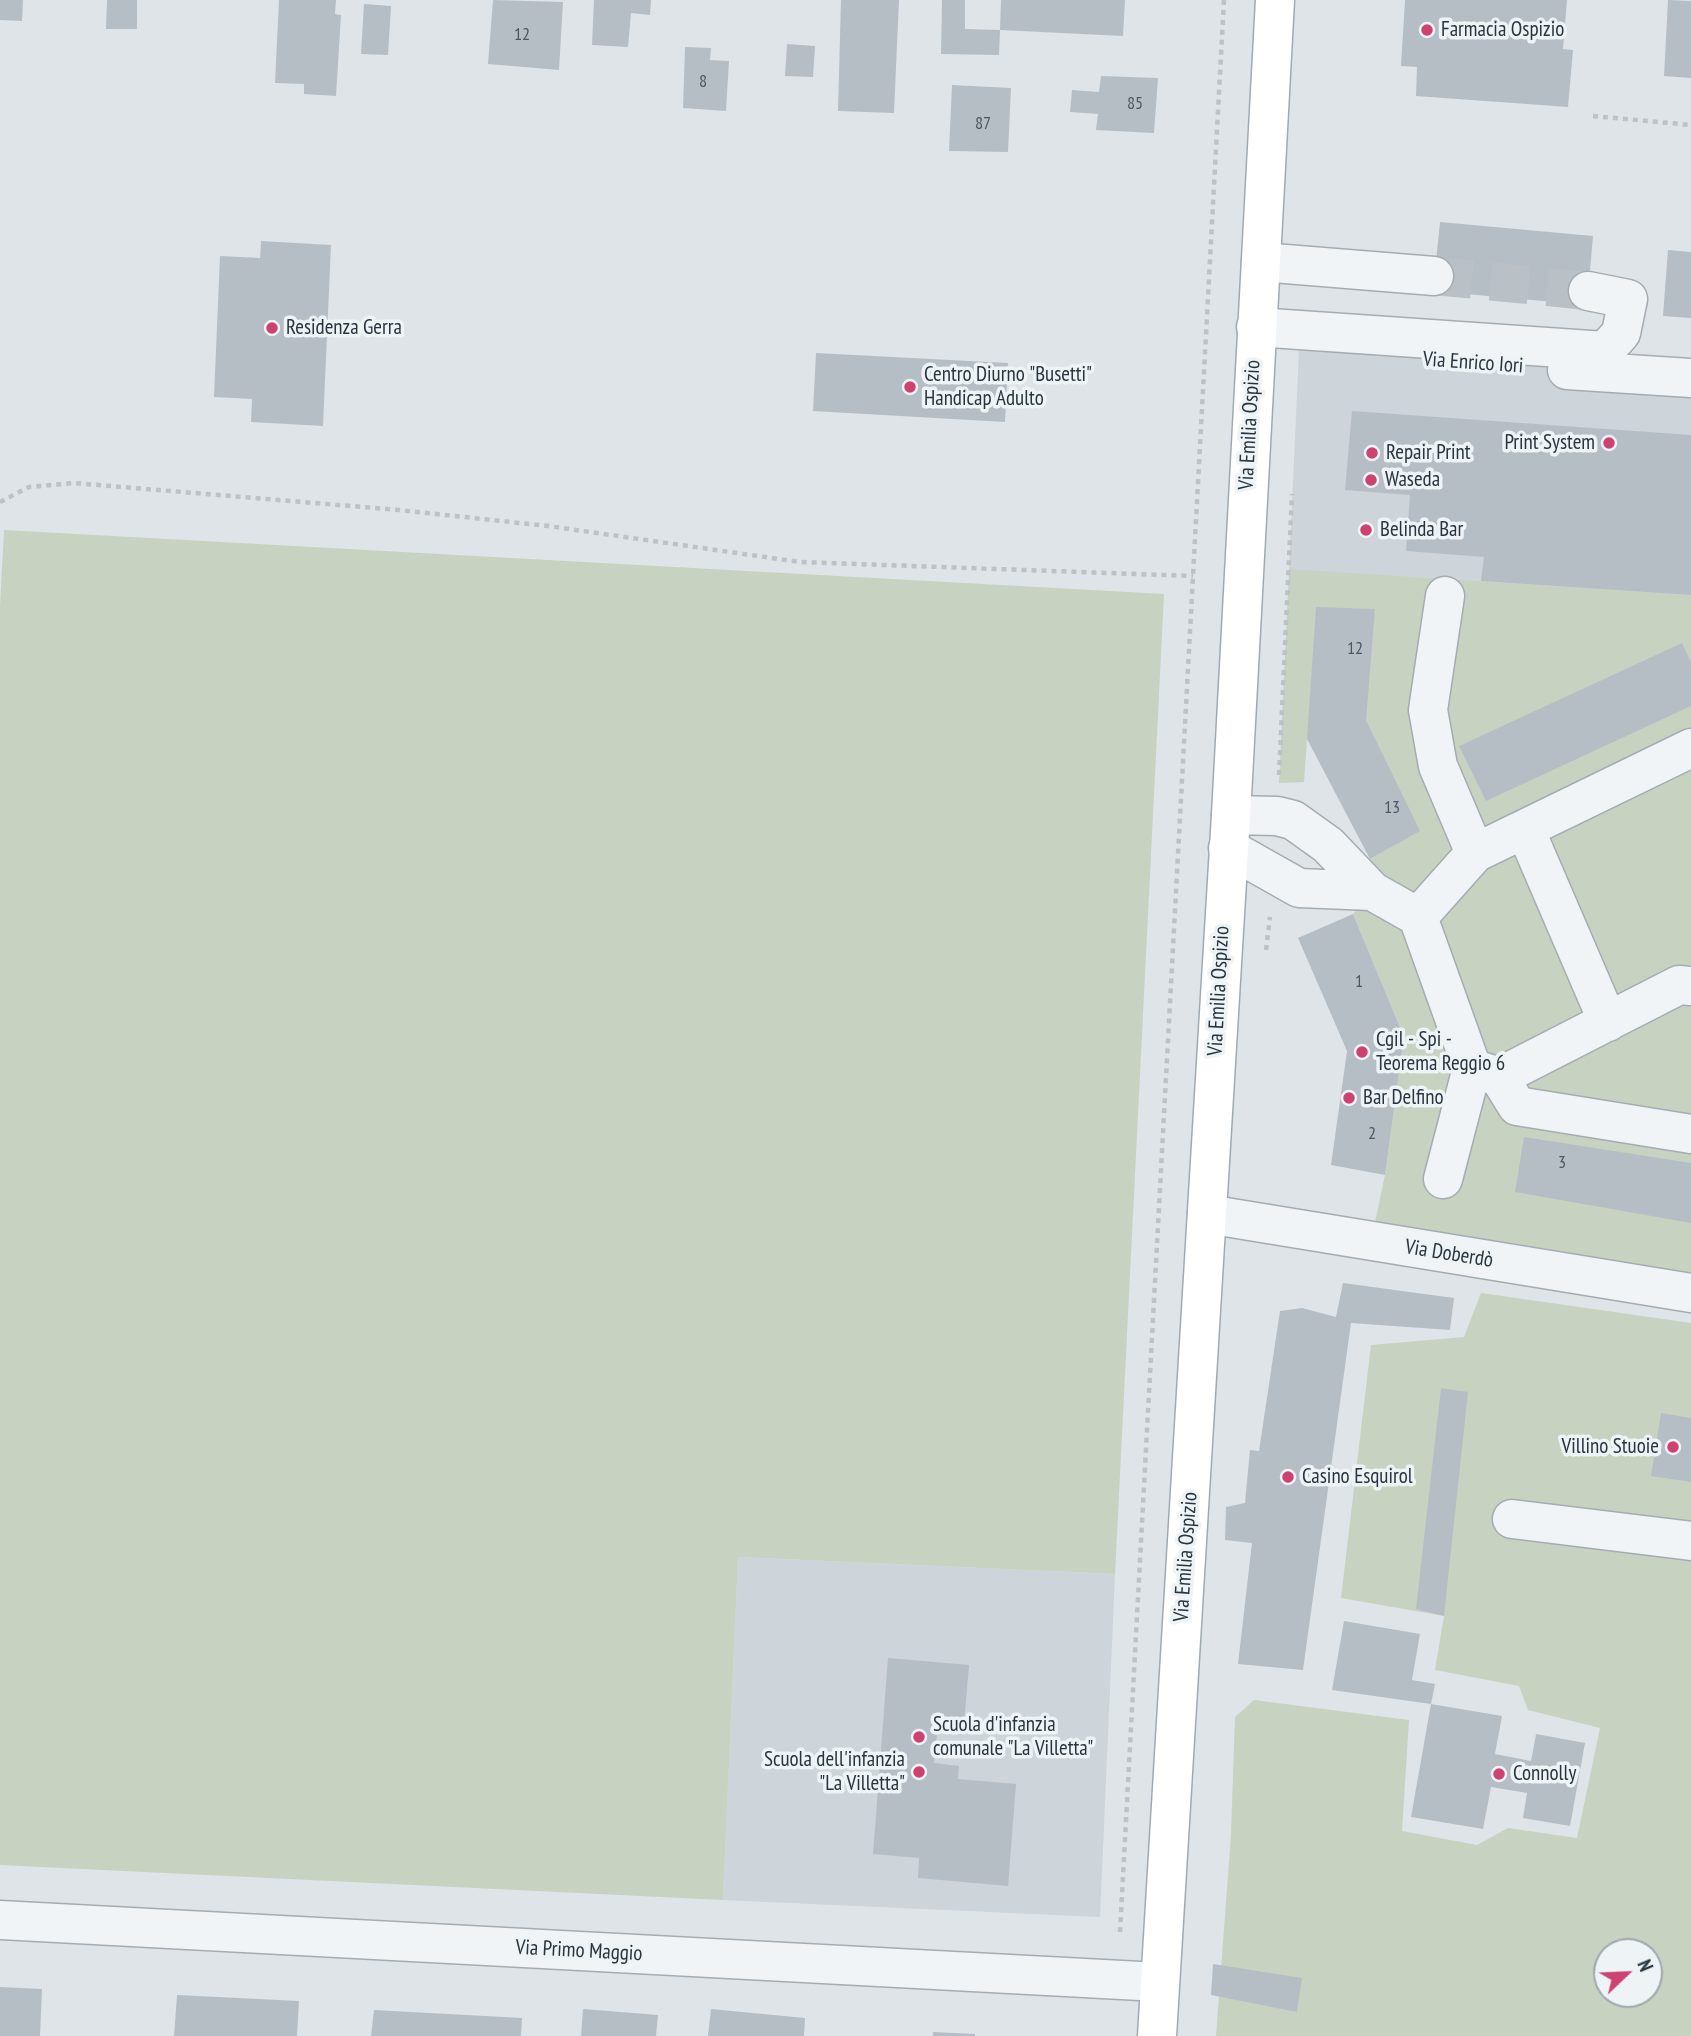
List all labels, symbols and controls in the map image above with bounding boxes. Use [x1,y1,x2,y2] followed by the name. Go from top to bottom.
[1441,17,1564,43] place label: Farmacia Ospizio
[1419,22,1435,38] marker: Farmacia Ospizio
[514,24,530,46] house number: 12
[699,71,707,93] house number: 8
[1127,93,1143,115] house number: 85
[975,113,991,135] house number: 87
[286,315,402,341] place label: Residenza Gerra
[264,320,280,336] marker: Residenza Gerra
[1422,347,1524,379] street label: Via Enrico Iori
[1234,359,1266,491] street label: Via Emilia Ospizio
[924,362,1092,412] place label: Centro Diurno "Busetti" Handicap Adulto
[902,379,918,395] marker: Centro Diurno "Busetti" Handicap Adulto
[1504,430,1595,456] place label: Print System
[1601,435,1617,451] marker: Print System
[1386,440,1470,466] place label: Repair Print
[1364,445,1380,461] marker: Repair Print
[1385,467,1440,493] place label: Waseda
[1363,472,1379,488] marker: Waseda
[1380,517,1463,543] place label: Belinda Bar
[1358,522,1374,538] marker: Belinda Bar
[1347,638,1363,660] house number: 12
[1384,797,1400,819] house number: 13
[1203,925,1235,1057] street label: Via Emilia Ospizio
[1355,971,1363,993] house number: 1
[1376,1027,1505,1077] place label: Cgil - Spi - Teorema Reggio 6
[1354,1044,1370,1060] marker: Cgil - Spi - Teorema Reggio 6
[1363,1085,1444,1111] place label: Bar Delfino
[1341,1090,1357,1106] marker: Bar Delfino
[1368,1123,1376,1145] house number: 2
[1558,1152,1566,1174] house number: 3
[1403,1235,1495,1273] street label: Via Doberdò
[1561,1434,1659,1460] place label: Villino Stuoie
[1665,1439,1681,1455] marker: Villino Stuoie
[1302,1464,1413,1490] place label: Casino Esquirol
[1280,1469,1296,1485] marker: Casino Esquirol
[1169,1491,1203,1623] street label: Via Emilia Ospizio
[933,1712,1093,1762] place label: Scuola d'infanzia comunale "La Villetta"
[911,1729,927,1745] marker: Scuola d'infanzia comunale "La Villetta"
[764,1747,905,1797] place label: Scuola dell'infanzia "La Villetta"
[1513,1761,1576,1787] place label: Connolly
[911,1764,927,1780] marker: Scuola dell'infanzia "La Villetta"
[1491,1766,1507,1782] marker: Connolly
[515,1935,643,1967] street label: Via Primo Maggio
[1593,1938,1663,2008] north arrow
[1632,1956,1659,1975] text: N

